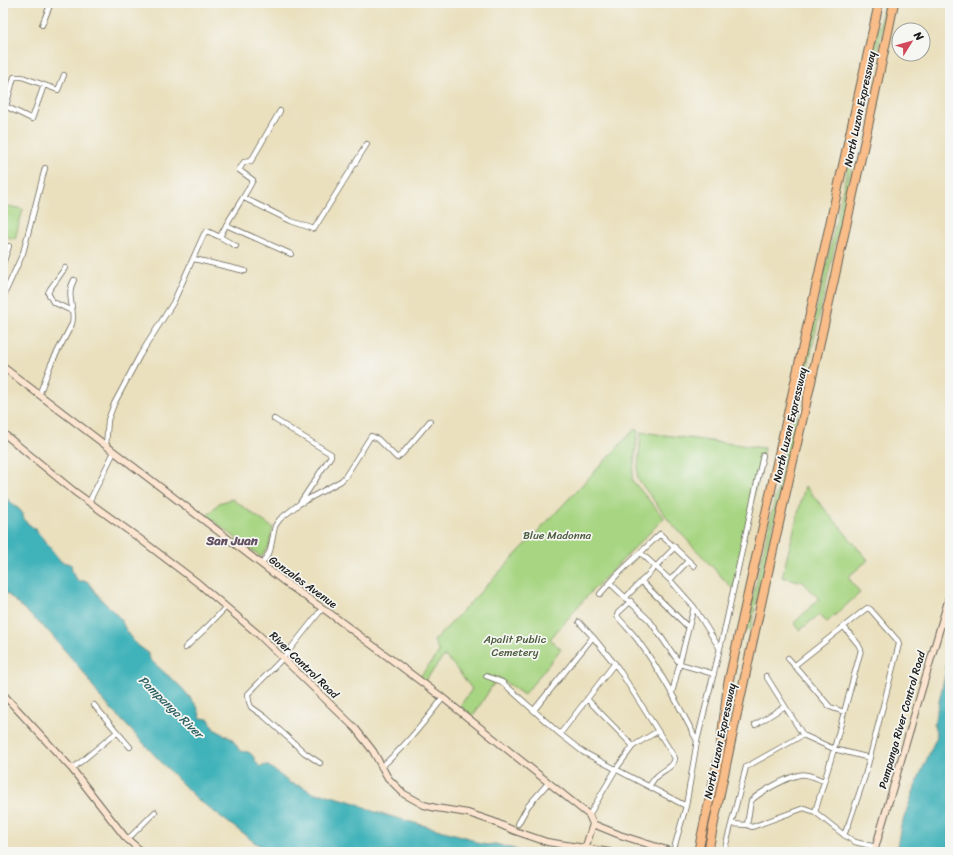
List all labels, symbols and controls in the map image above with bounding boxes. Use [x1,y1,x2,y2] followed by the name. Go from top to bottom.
[891,22,931,62] north arrow
[908,27,929,45] text: N
[838,49,882,169] street label: North Luzon Expressway
[768,365,813,484] street label: North Luzon Expressway
[523,526,592,545] park label: Blue Madonna
[205,529,259,552] district label: San Juan
[265,551,342,614] street label: Gonzales Avenue
[265,627,344,704] street label: River Control Road
[483,630,547,662] park label: Apalit Public Cemetery
[873,648,931,791] street label: Pampanga River Control Road
[133,670,210,745] water label: Pampanga River
[698,681,742,801] street label: North Luzon Expressway

